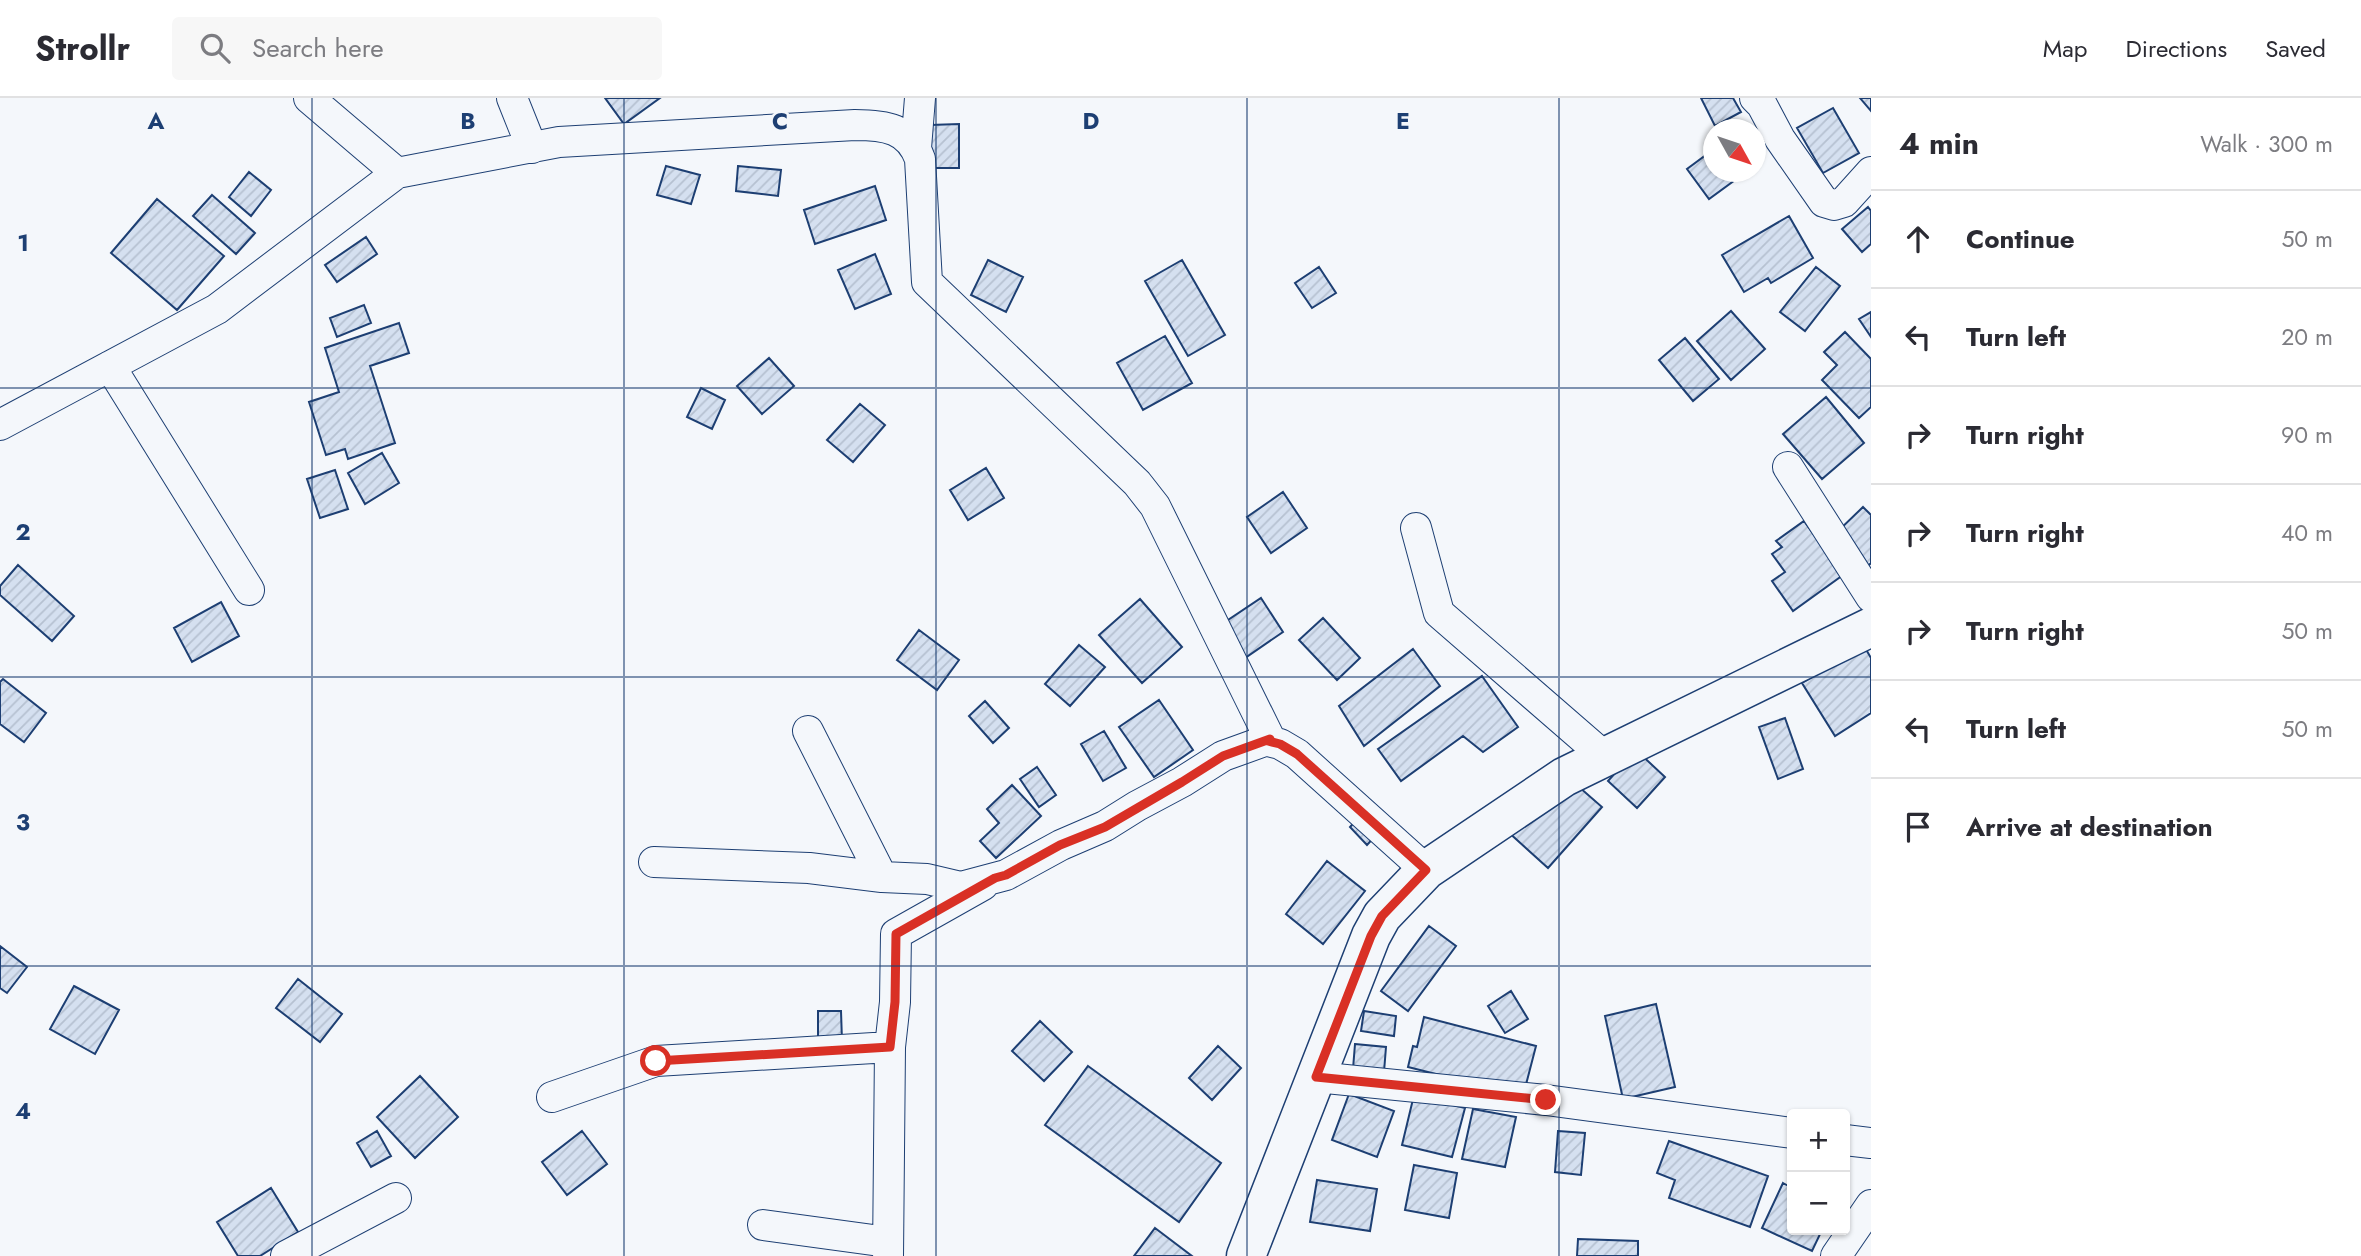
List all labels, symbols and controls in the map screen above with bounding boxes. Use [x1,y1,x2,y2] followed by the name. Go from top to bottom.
[172,17,662,80] search box
[35,25,130,72] text: Strollr
[196,29,234,67] icon: search
[252,29,384,67] text: Search here
[2043,31,2088,66] text: Map
[2126,31,2227,66] text: Directions
[2265,31,2326,66] text: Saved
[147,104,165,138] text: A
[460,104,476,138] text: B
[772,104,788,138] text: C
[1083,104,1100,138] text: D
[1396,104,1410,138] text: E
[1703,119,1766,182] north arrow
[1899,122,1979,165] text: 4 min
[2200,127,2333,161] text: Walk · 300 m
[1899,220,1937,258] icon: ahead
[1966,220,2075,258] text: Continue
[2281,222,2333,256] text: 50 m
[17,226,29,260] text: 1
[1899,318,1937,356] icon: left
[1966,318,2066,356] text: Turn left
[2281,320,2333,354] text: 20 m
[1899,416,1937,454] icon: right
[1966,416,2084,454] text: Turn right
[2281,418,2333,452] text: 90 m
[1899,514,1937,552] icon: right
[1966,514,2084,552] text: Turn right
[15,515,31,549] text: 2
[2281,516,2333,550] text: 40 m
[1899,612,1937,650] icon: right
[1966,612,2084,650] text: Turn right
[2281,614,2333,648] text: 50 m
[1899,710,1937,748] icon: left
[1966,710,2066,748] text: Turn left
[2281,712,2333,746] text: 50 m
[16,805,30,839] text: 3
[1899,808,1937,846] icon: arrive
[1966,808,2213,846] text: Arrive at destination
[640,1045,671,1076] route start
[1530,1084,1561,1115] route end
[15,1094,31,1128] text: 4
[1787,1109,1850,1235] map controls
[1787,1109,1850,1172] button: +
[1787,1172,1850,1235] button: −

